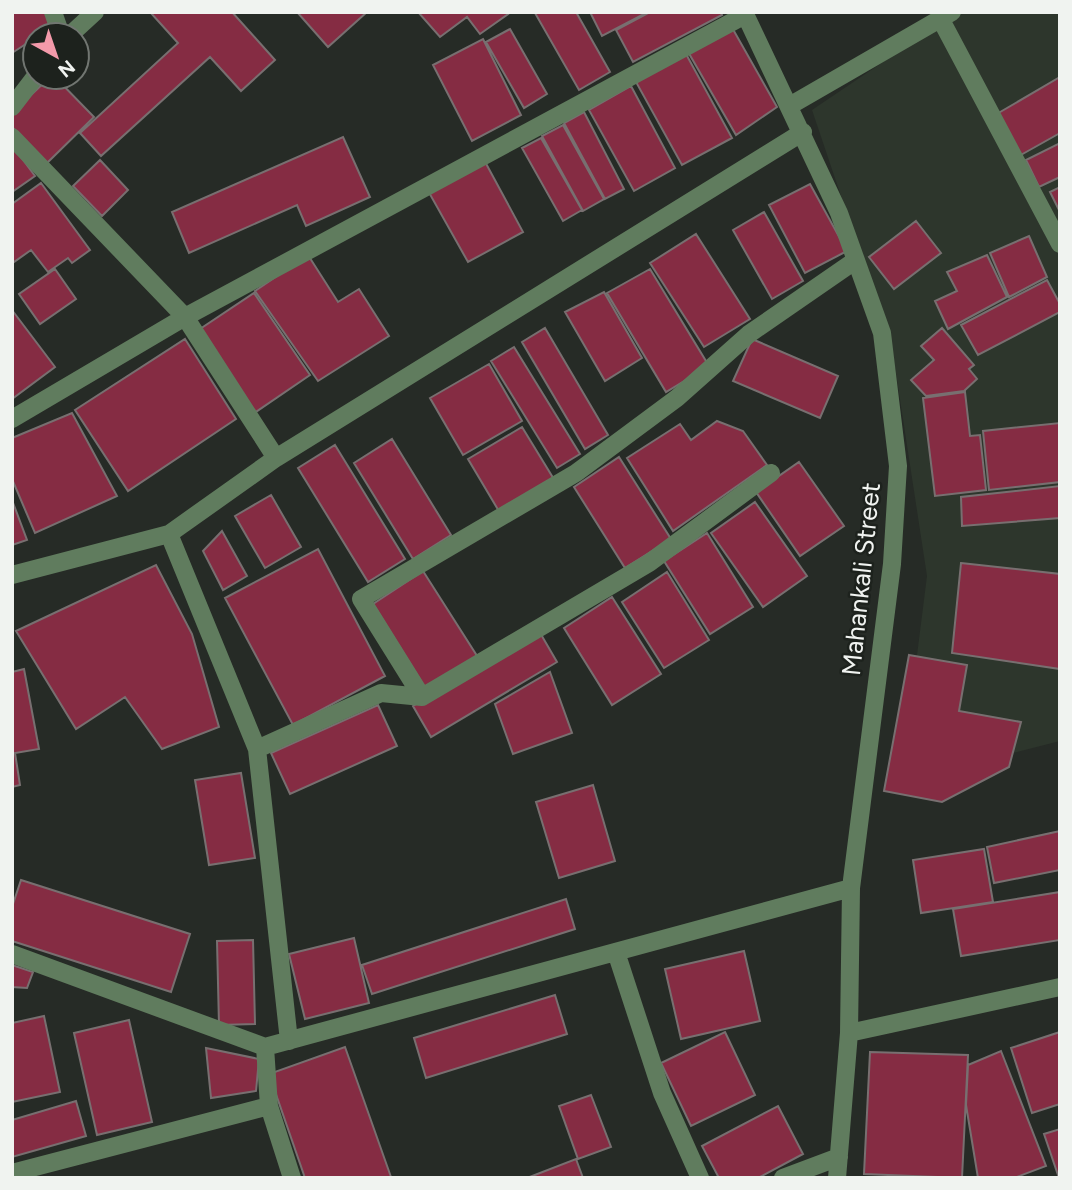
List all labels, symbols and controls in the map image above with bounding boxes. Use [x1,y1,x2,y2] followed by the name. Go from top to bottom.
[21,21,91,91] north arrow
[54,55,80,82] text: N
[835,481,887,677] street label: Mahankali Street

